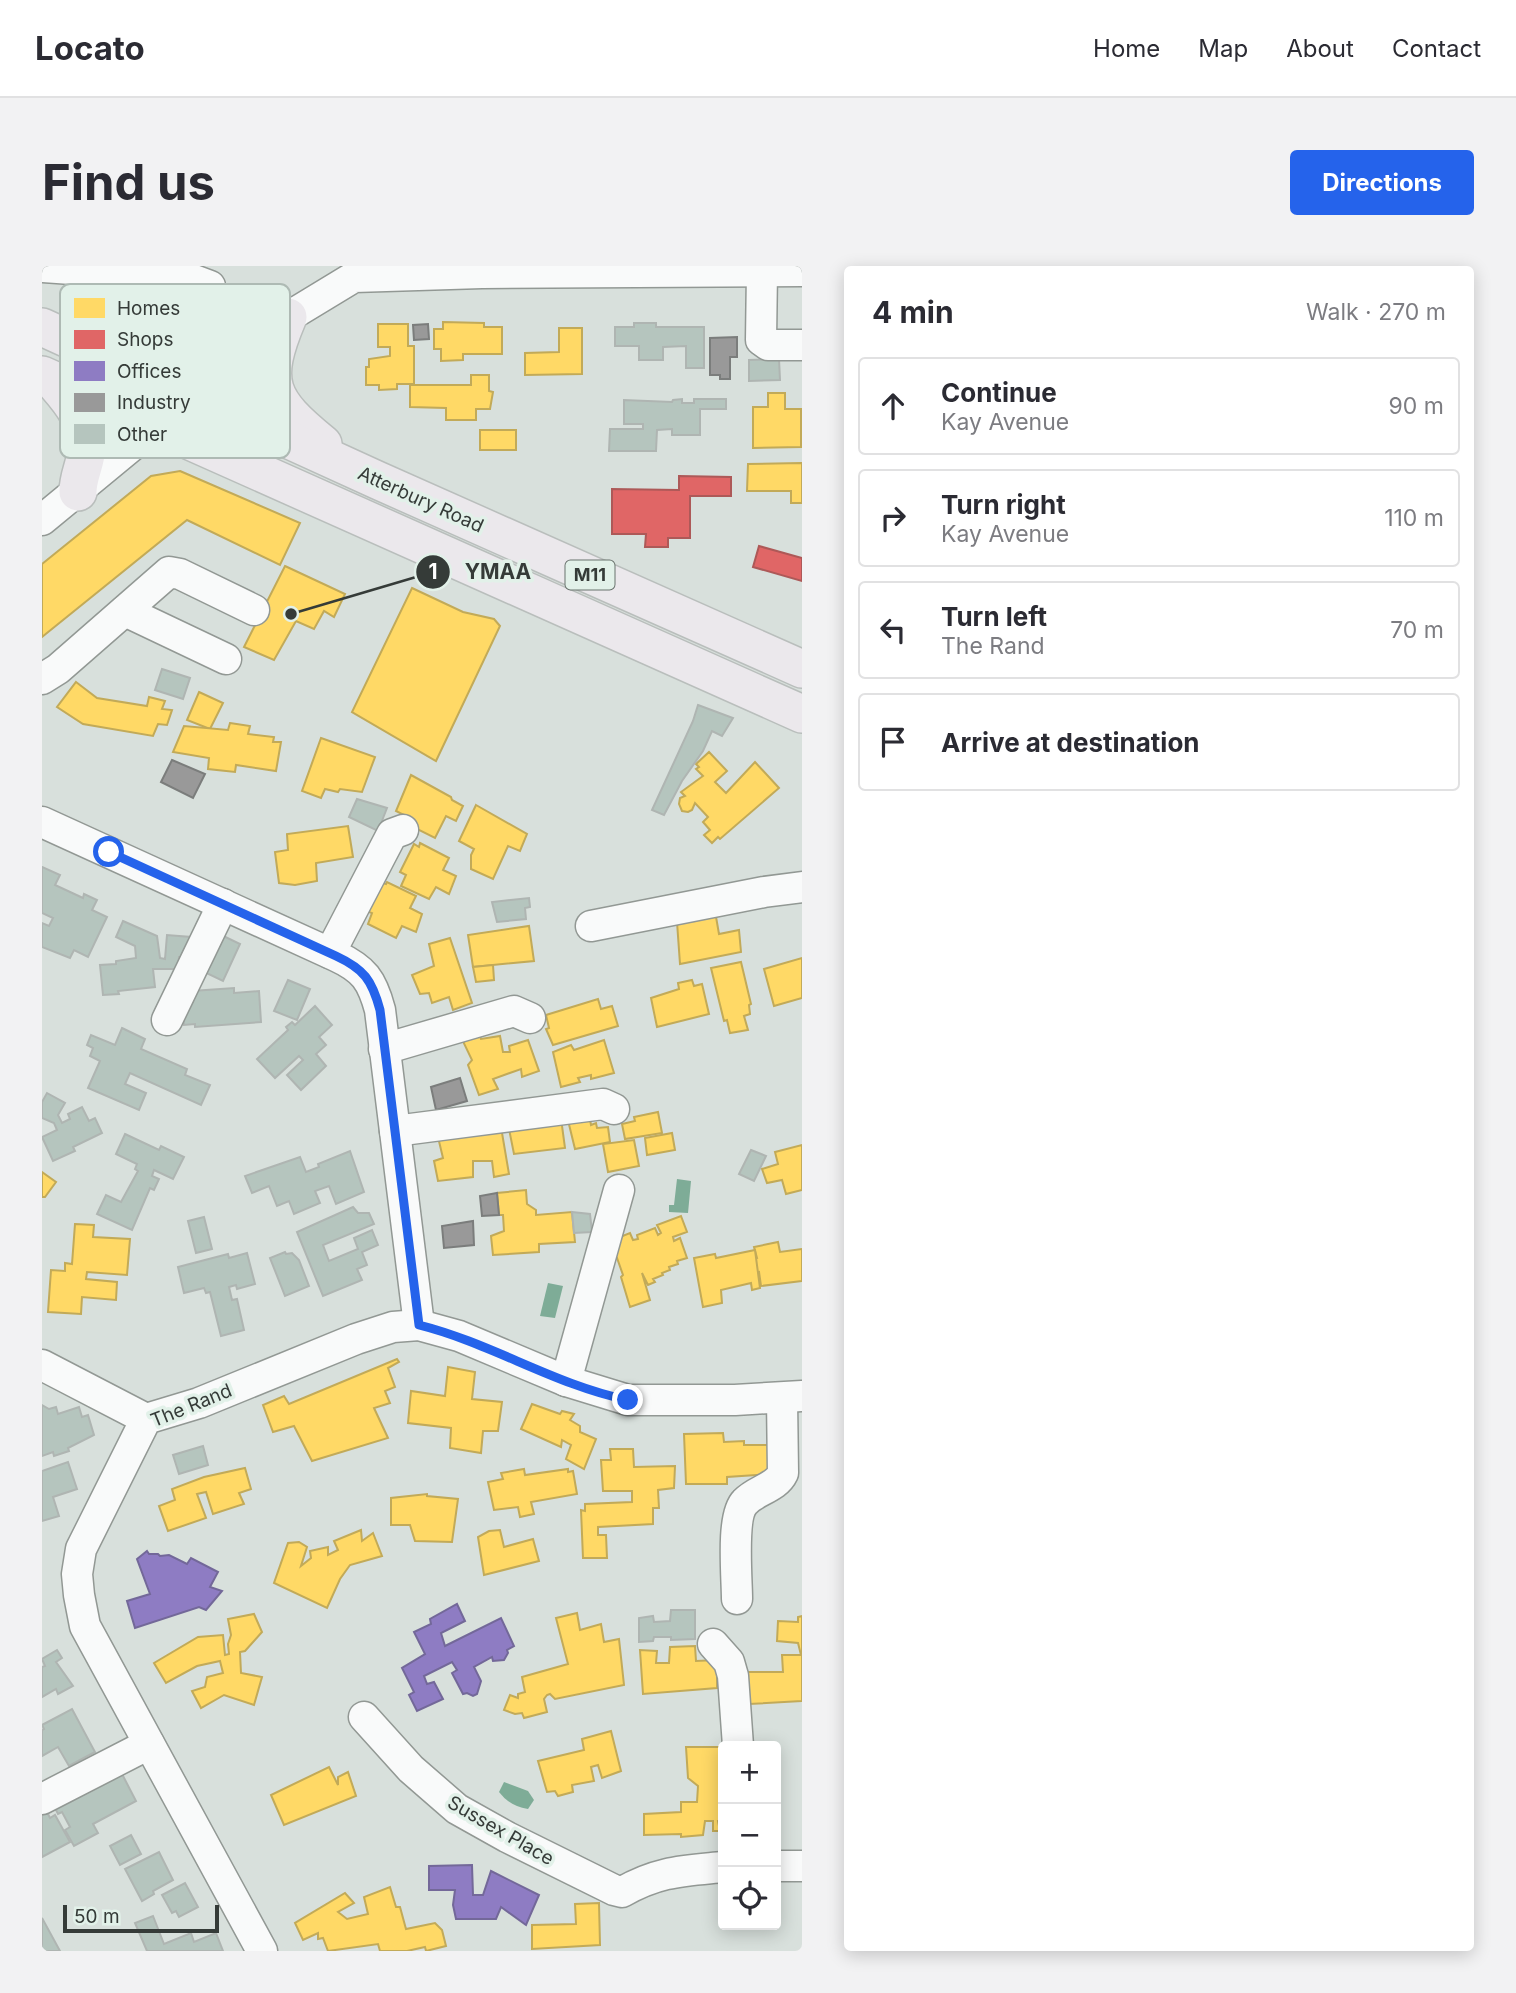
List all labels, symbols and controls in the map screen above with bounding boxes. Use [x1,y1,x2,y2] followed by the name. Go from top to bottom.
[35,28,145,68] text: Locato
[1093,34,1160,63] text: Home
[1198,34,1248,63] text: Map
[1286,34,1354,63] text: About
[1392,34,1481,63] text: Contact
[1290,150,1474,215] button: Directions
[42,153,215,212] text: Find us
[60,284,290,458] legend
[872,294,954,330] text: 4 min
[117,297,180,320] text: Homes
[1306,298,1446,326] text: Walk · 270 m
[117,328,173,351] text: Shops
[117,360,181,383] text: Offices
[941,377,1057,408] text: Continue
[874,387,912,425] icon: ahead
[117,391,191,414] text: Industry
[1389,392,1444,420] text: 90 m
[941,408,1069,436] text: Kay Avenue
[117,423,167,446] text: Other
[354,461,487,537] street label: Atterbury Road
[941,489,1066,520] text: Turn right
[874,499,912,537] icon: right
[1384,504,1444,532] text: 110 m
[941,520,1069,548] text: Kay Avenue
[415,551,545,593] callout: YMAA
[428,559,438,584] text: 1
[465,559,532,584] text: YMAA
[566,561,614,590] road number: M11
[941,601,1047,632] text: Turn left
[874,611,912,649] icon: left
[1390,616,1444,644] text: 70 m
[941,632,1045,660] text: The Rand
[874,723,912,761] icon: arrive
[941,727,1200,758] text: Arrive at destination
[93,836,124,867] route start
[147,1379,235,1432] street label: The Rand
[612,1384,643,1415] route end
[718,1741,781,1930] map controls
[718,1741,781,1804] button: +
[443,1791,558,1870] street label: Sussex Place
[718,1804,781,1867] button: −
[718,1867,781,1930] button: locate
[63,1902,219,1934] scale bar
[74,1905,120,1928] text: 50 m

